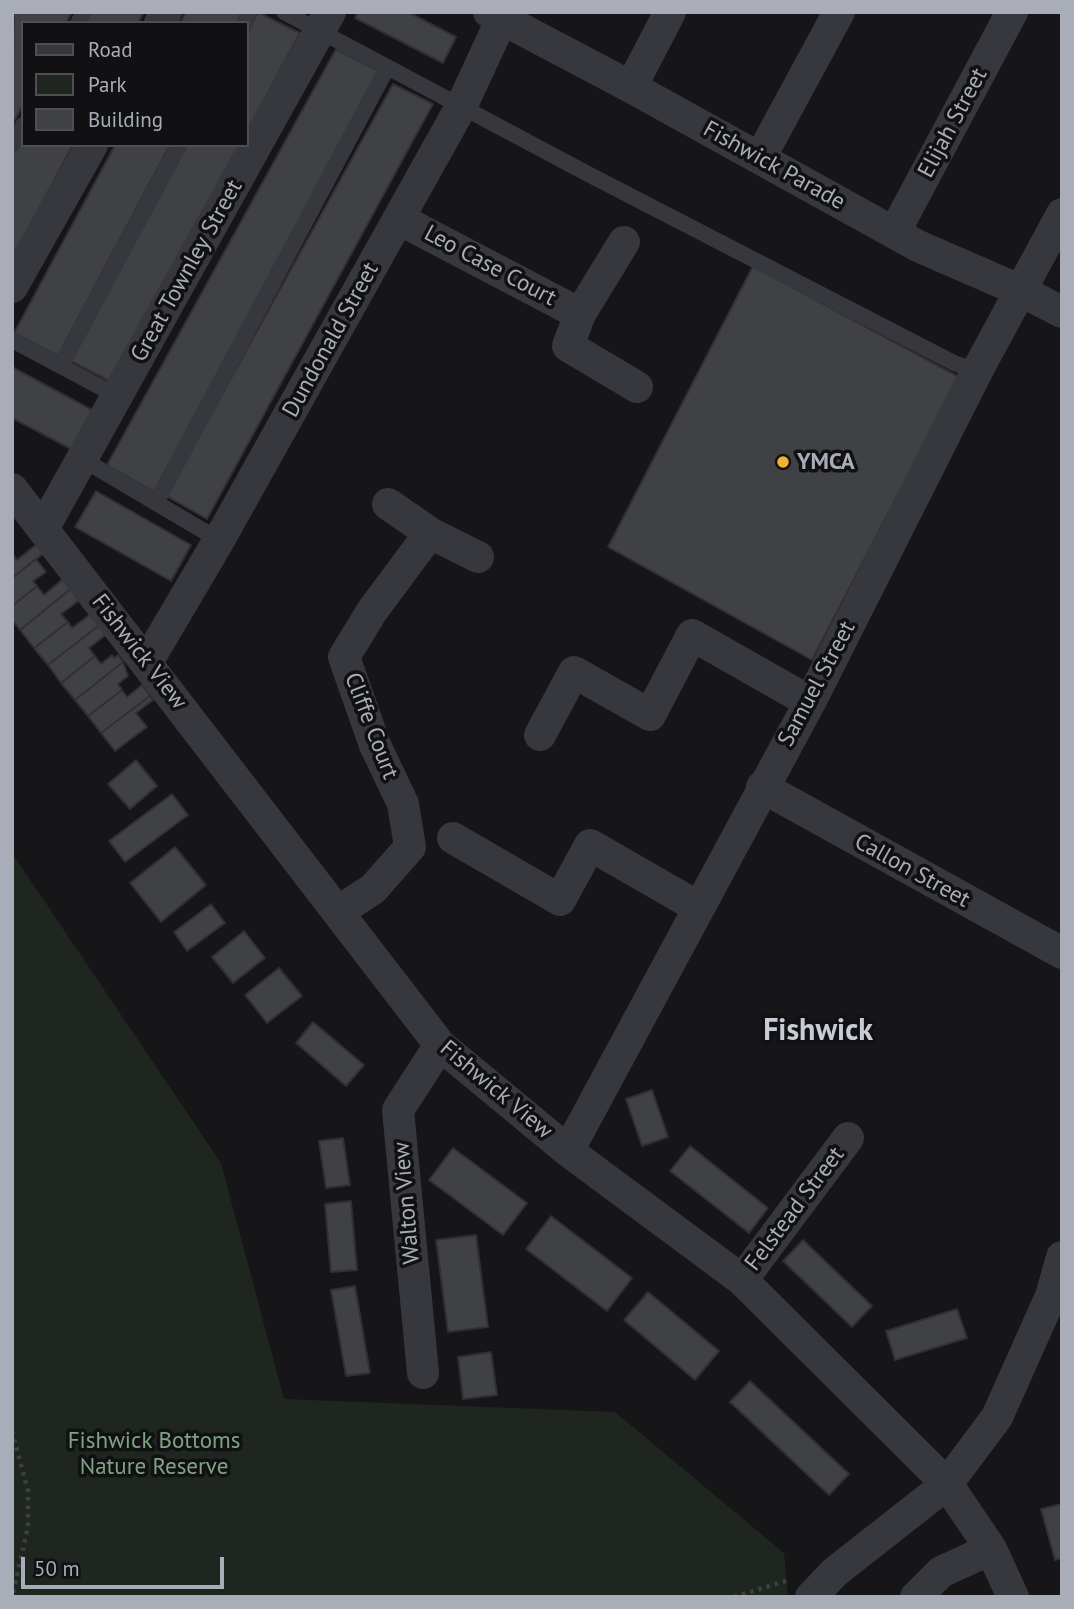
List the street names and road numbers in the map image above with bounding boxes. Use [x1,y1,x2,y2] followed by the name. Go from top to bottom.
[913,63,993,183] street label: Elijah Street
[698,116,850,216] street label: Fishwick Parade
[126,175,248,367] street label: Great Townley Street
[419,220,561,312] street label: Leo Case Court
[277,258,385,422] street label: Dundonald Street
[85,589,193,715] street label: Fishwick View
[772,617,862,751] street label: Samuel Street
[338,669,404,783] street label: Cliffe Court
[850,828,974,914] street label: Callon Street
[434,1035,558,1145] street label: Fishwick View
[388,1141,426,1265] street label: Walton View
[739,1142,851,1276] street label: Felstead Street

